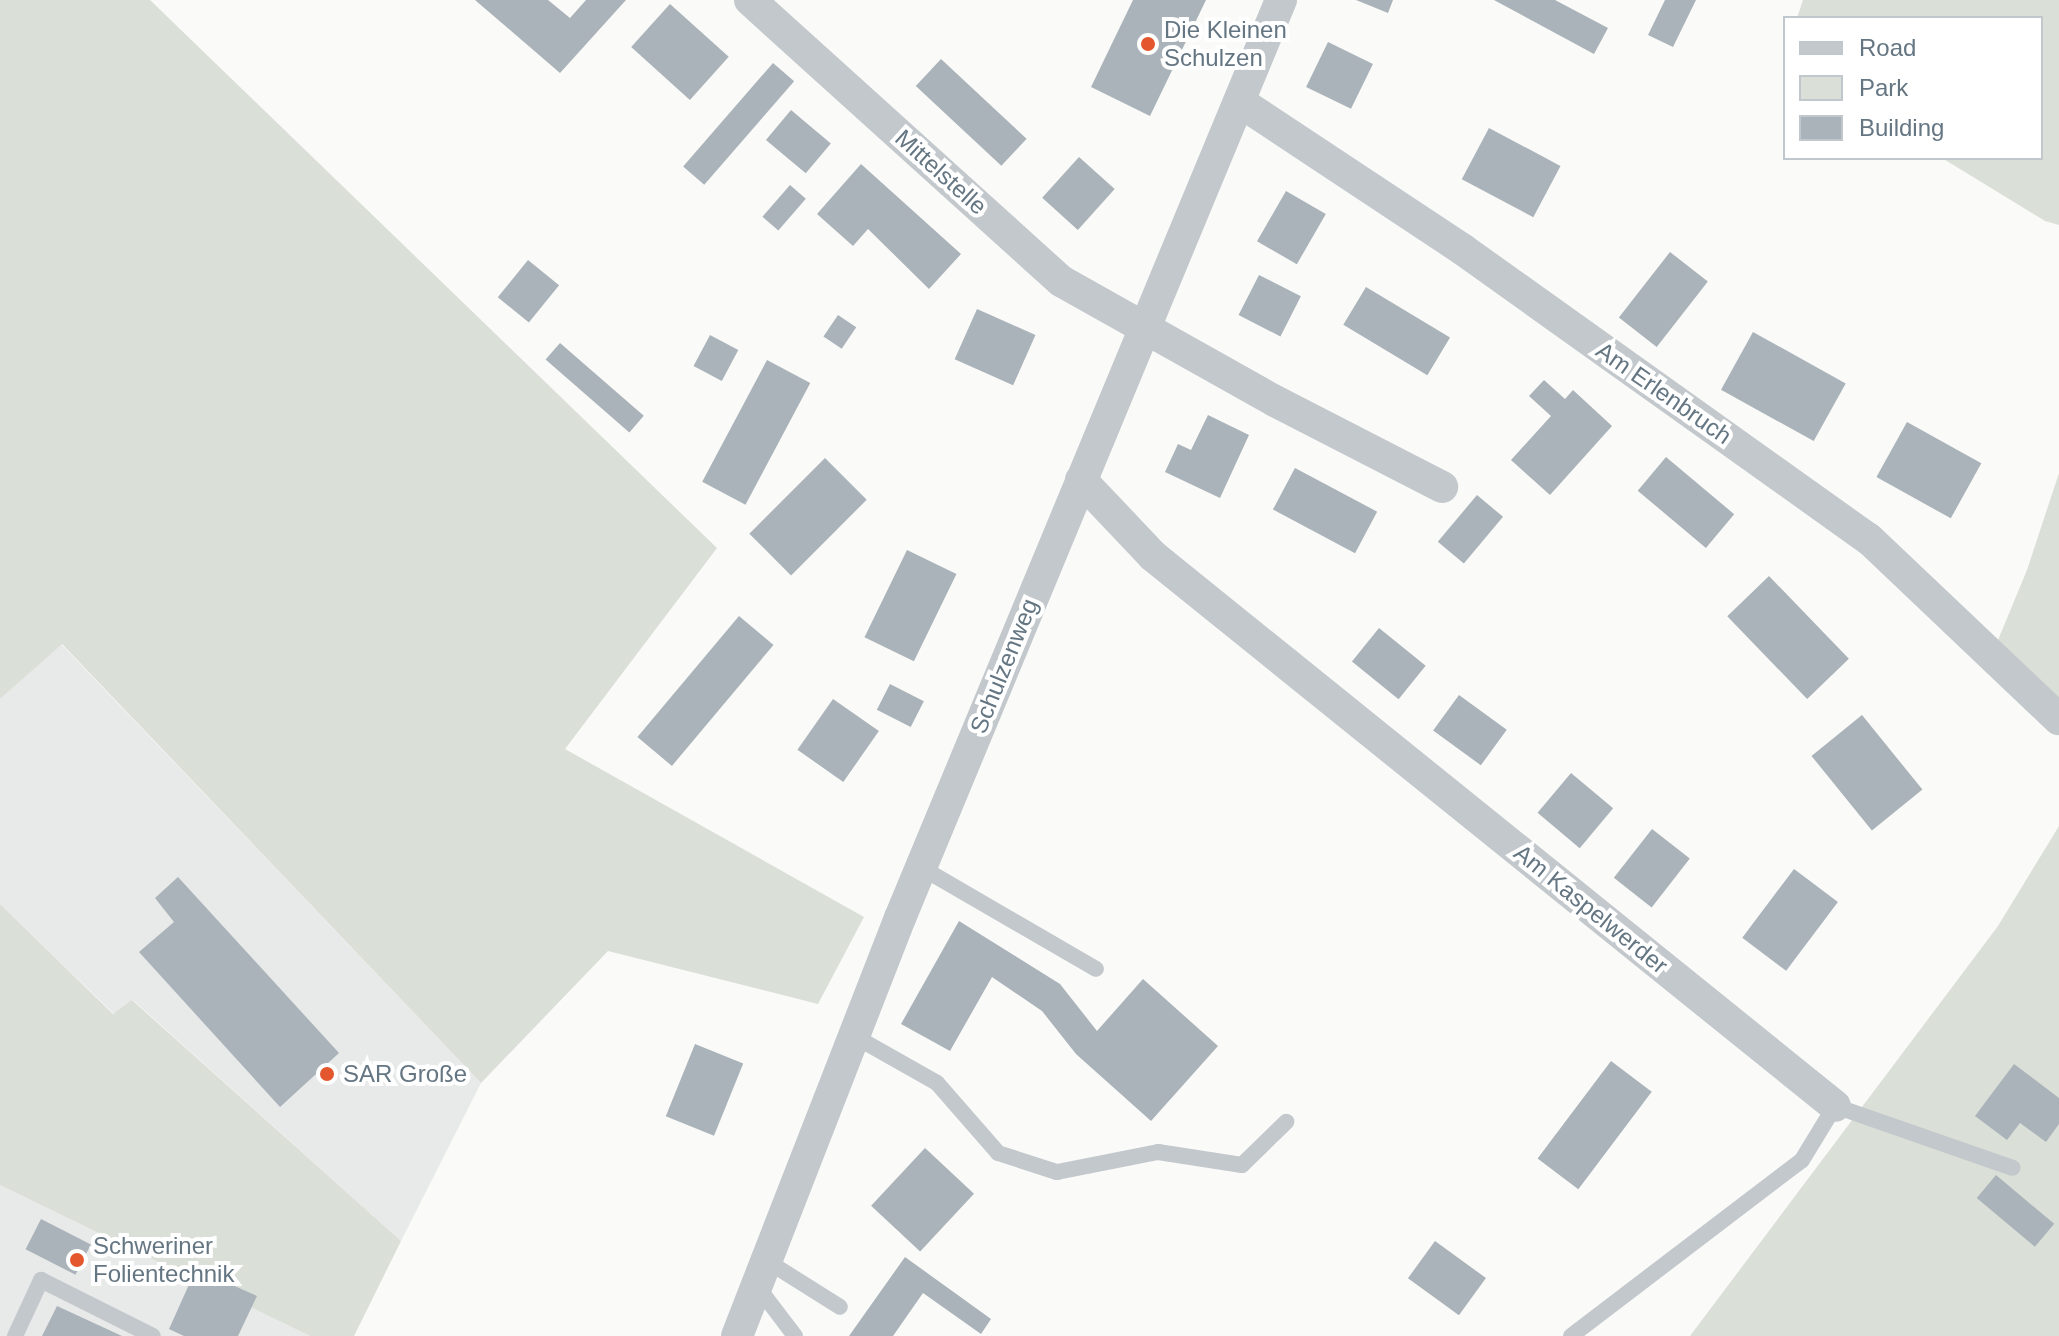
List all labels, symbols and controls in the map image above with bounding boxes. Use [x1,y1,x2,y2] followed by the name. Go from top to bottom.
[1164,16,1287,72] place label: Die Kleinen Schulzen
[1783,16,2043,160] legend
[1859,34,1916,61] text: Road
[1139,35,1157,53] marker: Die Kleinen Schulzen
[1859,74,1908,101] text: Park
[1859,114,1944,141] text: Building
[889,123,993,221] street label: Mittelstelle
[1591,336,1737,450] street label: Am Erlenbruch
[964,594,1044,738] street label: Schulzenweg
[1508,838,1674,980] street label: Am Kaspelwerder
[343,1060,467,1088] place label: SAR Große
[318,1065,336,1083] marker: SAR Große
[93,1232,234,1288] place label: Schweriner Folientechnik
[68,1251,86,1269] marker: Schweriner Folientechnik

